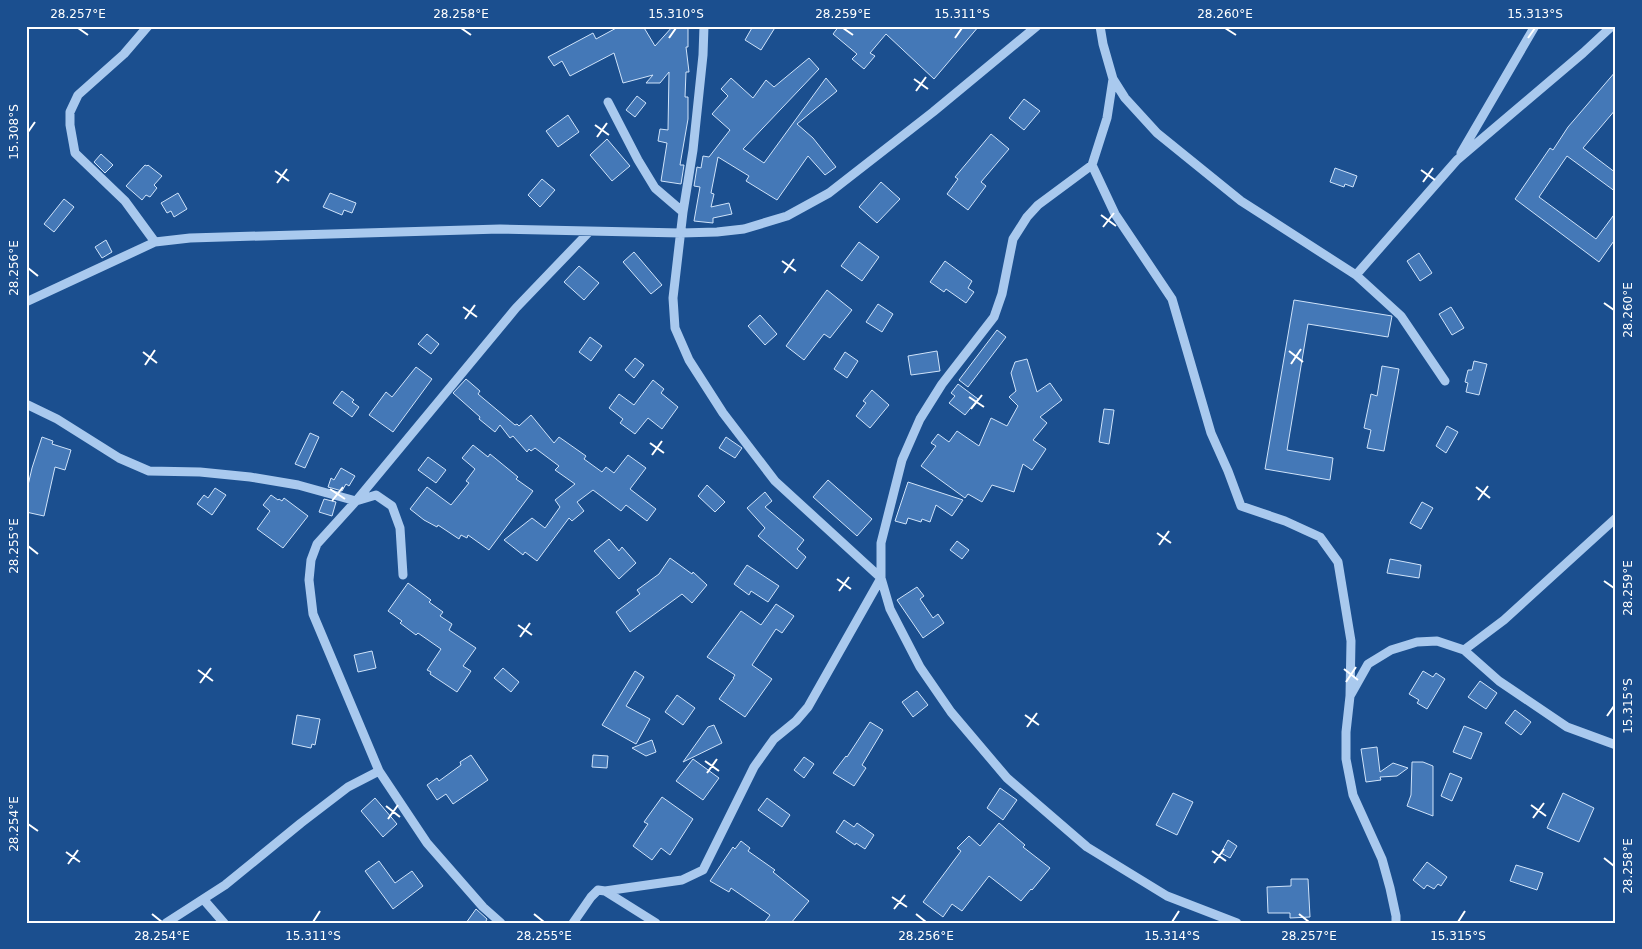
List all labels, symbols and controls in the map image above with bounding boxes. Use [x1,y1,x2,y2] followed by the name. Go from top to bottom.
[50,7,106,21] text: 28.257°E
[433,7,489,21] text: 28.258°E
[648,7,704,21] text: 15.310°S
[815,7,871,21] text: 28.259°E
[934,7,990,21] text: 15.311°S
[1197,7,1253,21] text: 28.260°E
[1507,7,1563,21] text: 15.313°S
[7,104,21,160] text: 15.308°S
[7,240,21,296] text: 28.256°E
[1621,282,1635,338] text: 28.260°E
[7,518,21,574] text: 28.255°E
[1621,560,1635,616] text: 28.259°E
[1621,678,1635,734] text: 15.315°S
[7,796,21,852] text: 28.254°E
[1621,838,1635,894] text: 28.258°E
[134,929,190,943] text: 28.254°E
[285,929,341,943] text: 15.311°S
[516,929,572,943] text: 28.255°E
[898,929,954,943] text: 28.256°E
[1144,929,1200,943] text: 15.314°S
[1281,929,1337,943] text: 28.257°E
[1430,929,1486,943] text: 15.315°S

